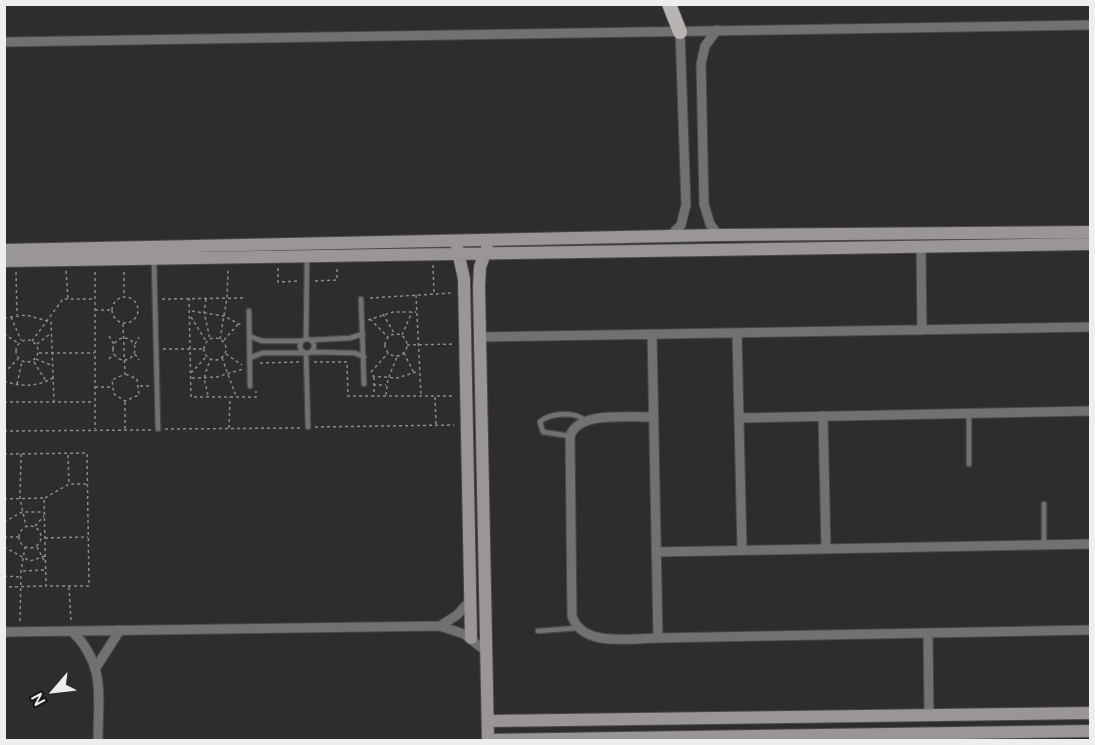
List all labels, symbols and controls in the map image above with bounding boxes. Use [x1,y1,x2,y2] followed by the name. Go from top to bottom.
[24,661,84,721] north arrow
[26,689,51,710] text: N

